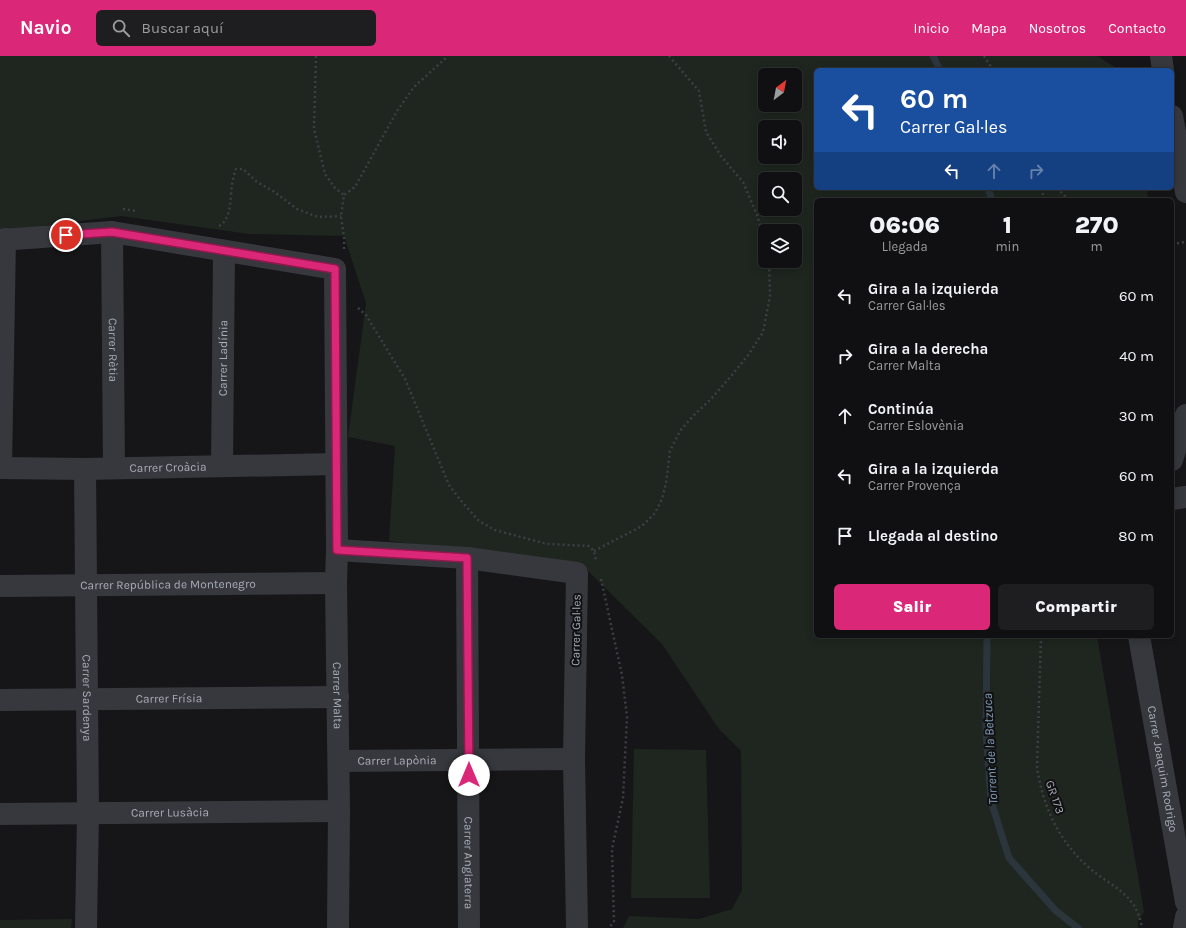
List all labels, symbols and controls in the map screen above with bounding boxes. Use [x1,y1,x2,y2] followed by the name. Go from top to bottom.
[96,10,376,46] search box
[20,17,72,39] text: Navio
[110,17,132,39] icon: search
[142,19,223,37] text: Buscar aquí
[914,20,949,37] text: Inicio
[971,20,1007,37] text: Mapa
[1029,20,1086,37] text: Nosotros
[1108,20,1166,37] text: Contacto
[758,68,802,112] north arrow
[758,68,802,268] map controls
[900,82,968,115] text: 60 m
[834,84,886,136] icon: left
[900,116,1007,138] text: Carrer Gal·les
[758,120,802,164] button: sound
[941,160,963,182] icon: left
[983,160,1005,182] icon: ahead
[1025,160,1047,182] icon: right
[758,172,802,216] button: search
[869,211,940,239] text: 06:06
[1003,211,1012,239] text: 1
[1075,211,1119,239] text: 270
[49,218,83,252] pin
[55,224,77,246] icon: arrive
[758,224,802,268] button: layers
[882,239,928,254] text: Llegada
[995,239,1019,254] text: min
[1091,239,1103,254] text: m
[868,280,999,298] text: Gira a la izquierda
[834,285,856,307] icon: left
[1119,287,1154,305] text: 60 m
[868,298,946,313] text: Carrer Gal·les
[106,318,120,382] street label: Carrer Rètia
[216,320,230,396] street label: Carrer Ladínia
[868,340,988,358] text: Gira a la derecha
[834,345,856,367] icon: right
[1119,347,1154,365] text: 40 m
[868,358,941,373] text: Carrer Malta
[868,400,934,418] text: Continúa
[834,405,856,427] icon: ahead
[1119,407,1154,425] text: 30 m
[868,418,964,433] text: Carrer Eslovènia
[129,460,207,475] street label: Carrer Croàcia
[868,460,999,478] text: Gira a la izquierda
[834,465,856,487] icon: left
[1119,467,1154,485] text: 60 m
[868,478,961,493] text: Carrer Provença
[834,525,856,547] icon: arrive
[868,527,998,545] text: Llegada al destino
[1118,527,1154,545] text: 80 m
[80,577,256,592] street label: Carrer República de Montenegro
[834,584,990,630] button: Salir
[998,584,1154,630] button: Compartir
[568,594,584,666] street label: Carrer Gal·les
[80,654,94,742] street label: Carrer Sardenya
[330,662,345,729] street label: Carrer Malta
[136,691,202,706] street label: Carrer Frísia
[980,692,1000,805] water label: Torrent de la Betzuca
[1144,705,1181,833] street label: Carrer Joaquim Rodrigo
[357,753,437,768] street label: Carrer Lapònia
[448,754,490,796] position arrow
[1043,778,1067,816] street label: GR 173
[131,805,209,820] street label: Carrer Lusàcia
[461,816,476,910] street label: Carrer Anglaterra

